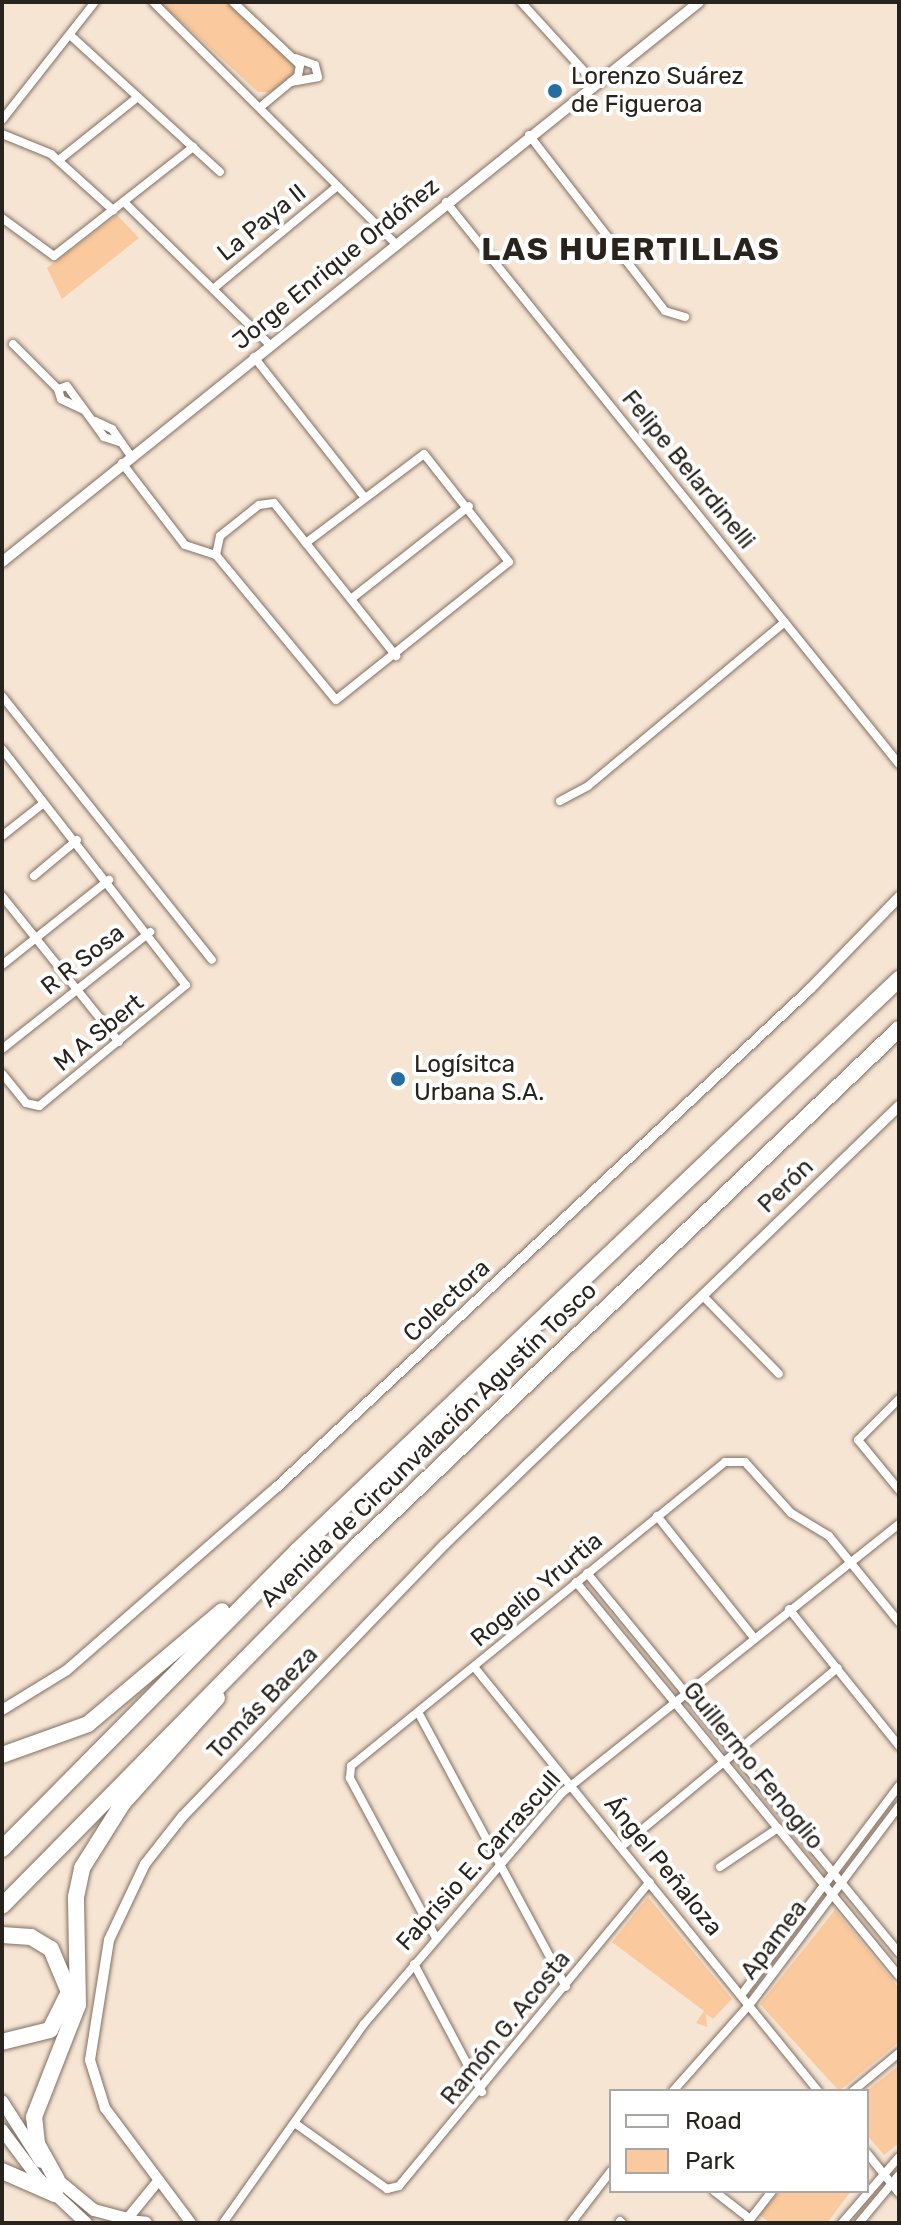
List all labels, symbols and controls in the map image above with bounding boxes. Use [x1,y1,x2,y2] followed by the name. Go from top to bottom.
[571,63,744,119] place label: Lorenzo Suárez de Figueroa
[546,82,564,100] marker: Lorenzo Suárez de Figueroa
[227,172,445,356] street label: Jorge Enrique Ordóñez
[212,179,312,267] street label: La Paya II
[481,230,781,268] district label: LAS HUERTILLAS
[615,385,761,555] street label: Felipe Belardinelli
[36,919,130,1001] street label: R R Sosa
[48,988,150,1078] street label: M A Sbert
[414,1051,544,1107] place label: Logísitca Urbana S.A.
[389,1070,407,1088] marker: Logísitca Urbana S.A.
[752,1153,820,1219] street label: Perón
[398,1254,496,1348] street label: Colectora
[255,1276,603,1614] street label: Avenida de Circunvalación Agustín Tosco
[465,1526,609,1654] street label: Rogelio Yrurtia
[202,1640,324,1766] street label: Tomás Baeza
[677,1676,829,1856] street label: Guillermo Fenoglio
[391,1765,567,1957] street label: Fabrisio E. Carrascull
[598,1790,728,1942] street label: Ángel Peñaloza
[735,1895,813,1985] street label: Apamea
[435,1945,577,2111] street label: Ramón G. Acosta
[609,2089,869,2193] legend
[685,2107,742,2135] text: Road
[685,2147,735,2175] text: Park

